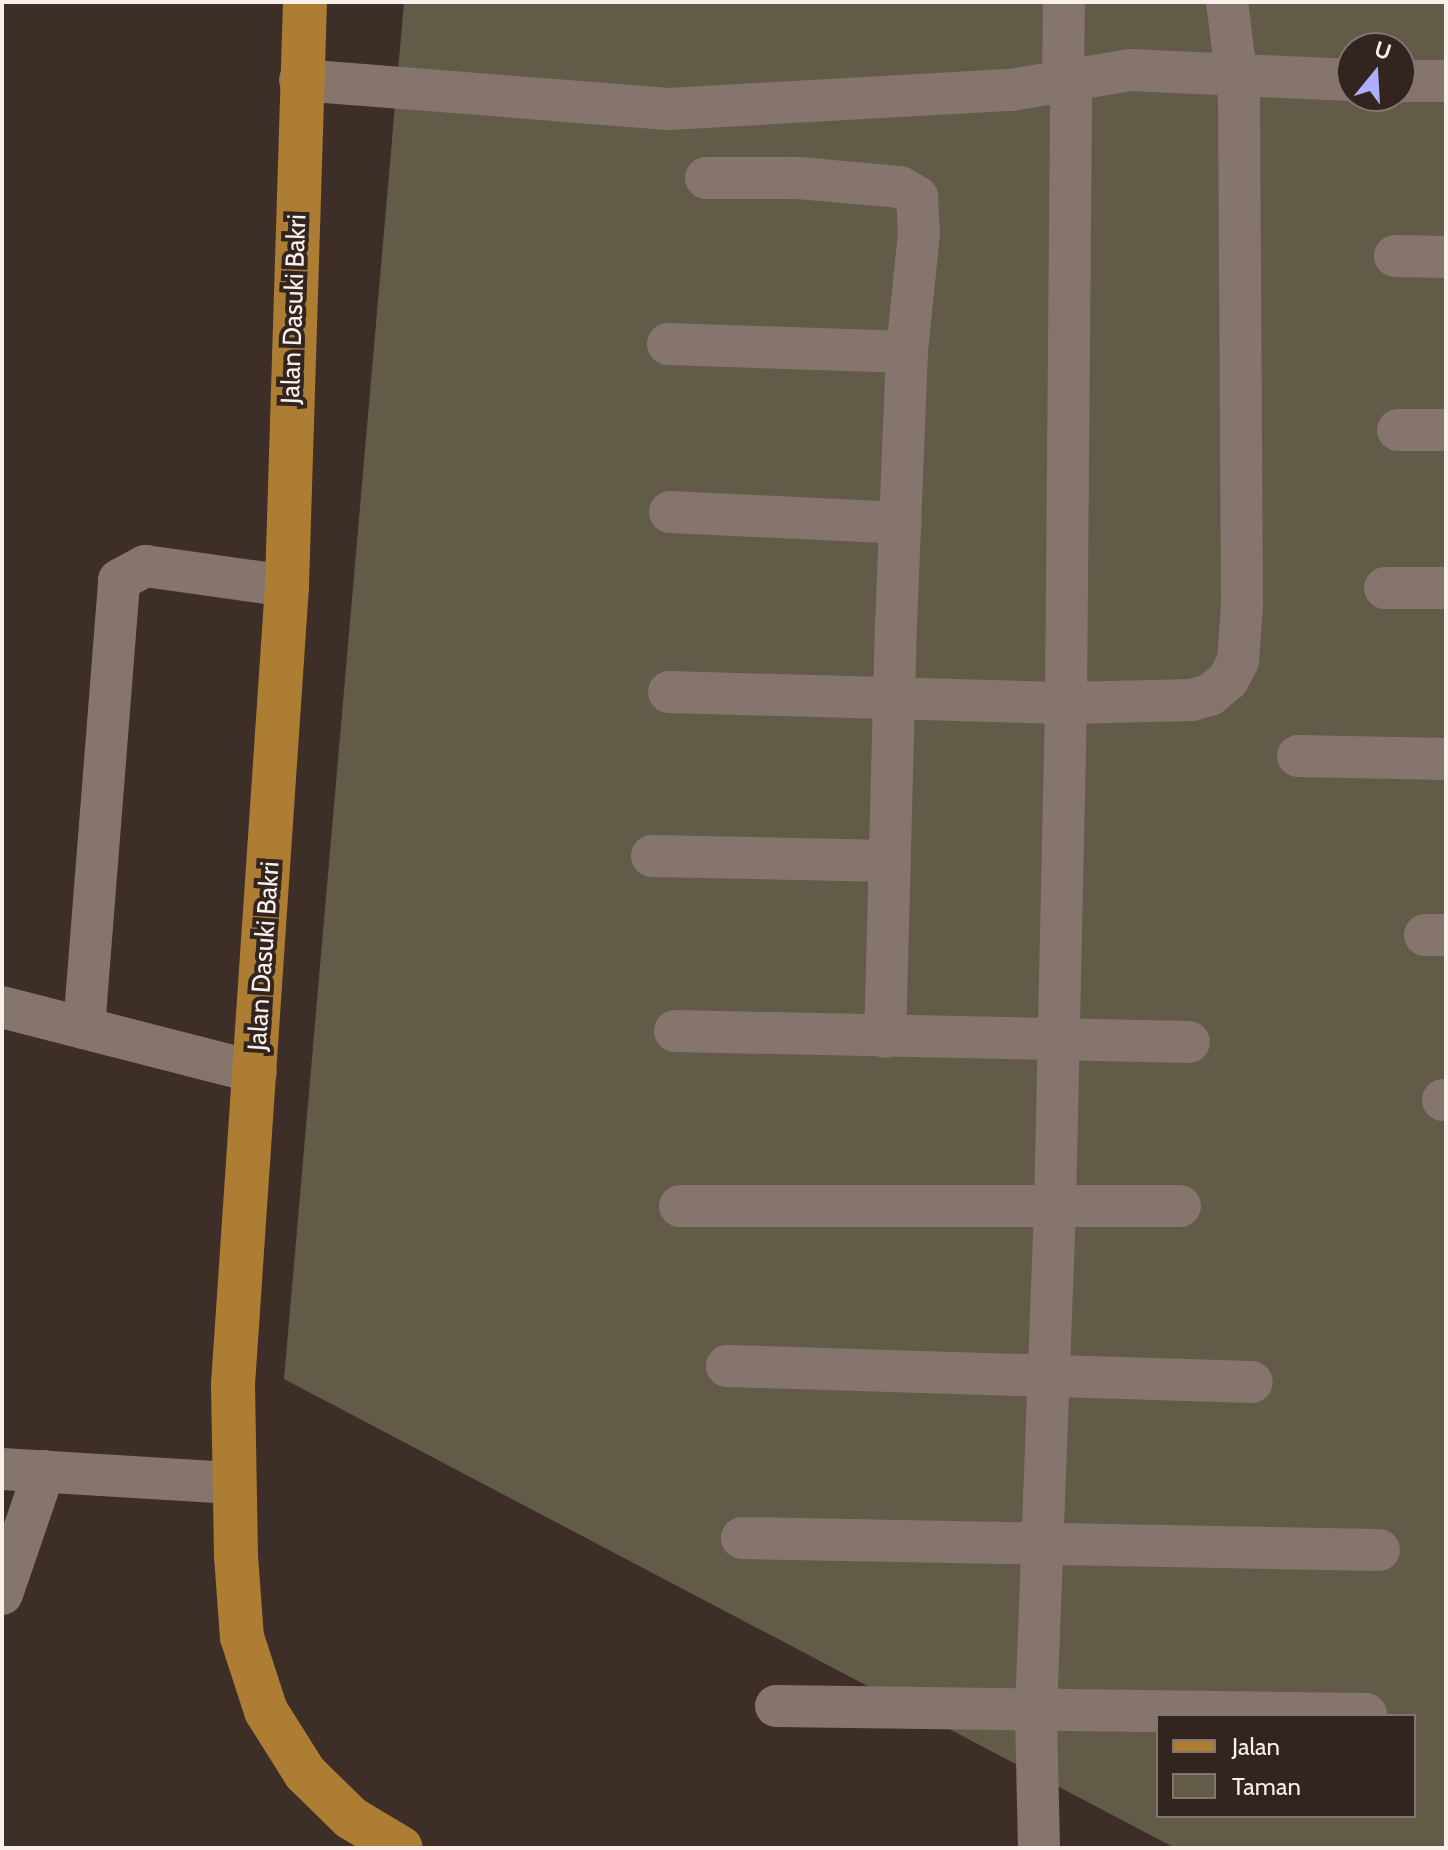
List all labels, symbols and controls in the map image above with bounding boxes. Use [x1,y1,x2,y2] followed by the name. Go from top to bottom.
[1336,32,1416,112] north arrow
[1371,35,1395,66] text: U
[275,214,313,404] street label: Jalan Dasuki Bakri
[242,860,286,1052] street label: Jalan Dasuki Bakri
[1156,1714,1416,1818] legend
[1232,1732,1280,1761] text: Jalan
[1232,1772,1301,1801] text: Taman

